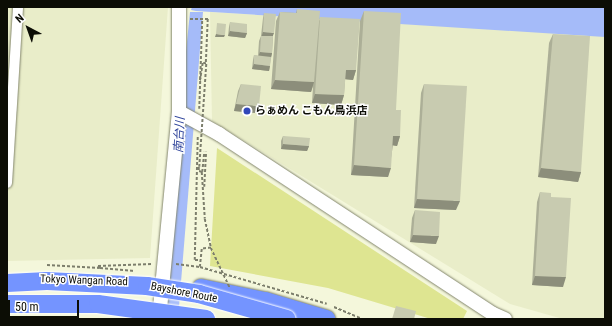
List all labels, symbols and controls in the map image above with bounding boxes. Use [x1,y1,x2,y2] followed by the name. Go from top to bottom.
[8,8,48,48] north arrow
[13,11,27,26] text: N
[255,104,368,118] place label: らぁめん こもん鳥浜店
[242,106,252,116] marker: らぁめん こもん鳥浜店
[172,117,188,153] water label: 南台川
[40,273,128,289] street label: Tokyo Wangan Road
[150,280,218,306] street label: Bayshore Route
[10,292,81,318] scale bar
[15,300,39,314] text: 50 m

